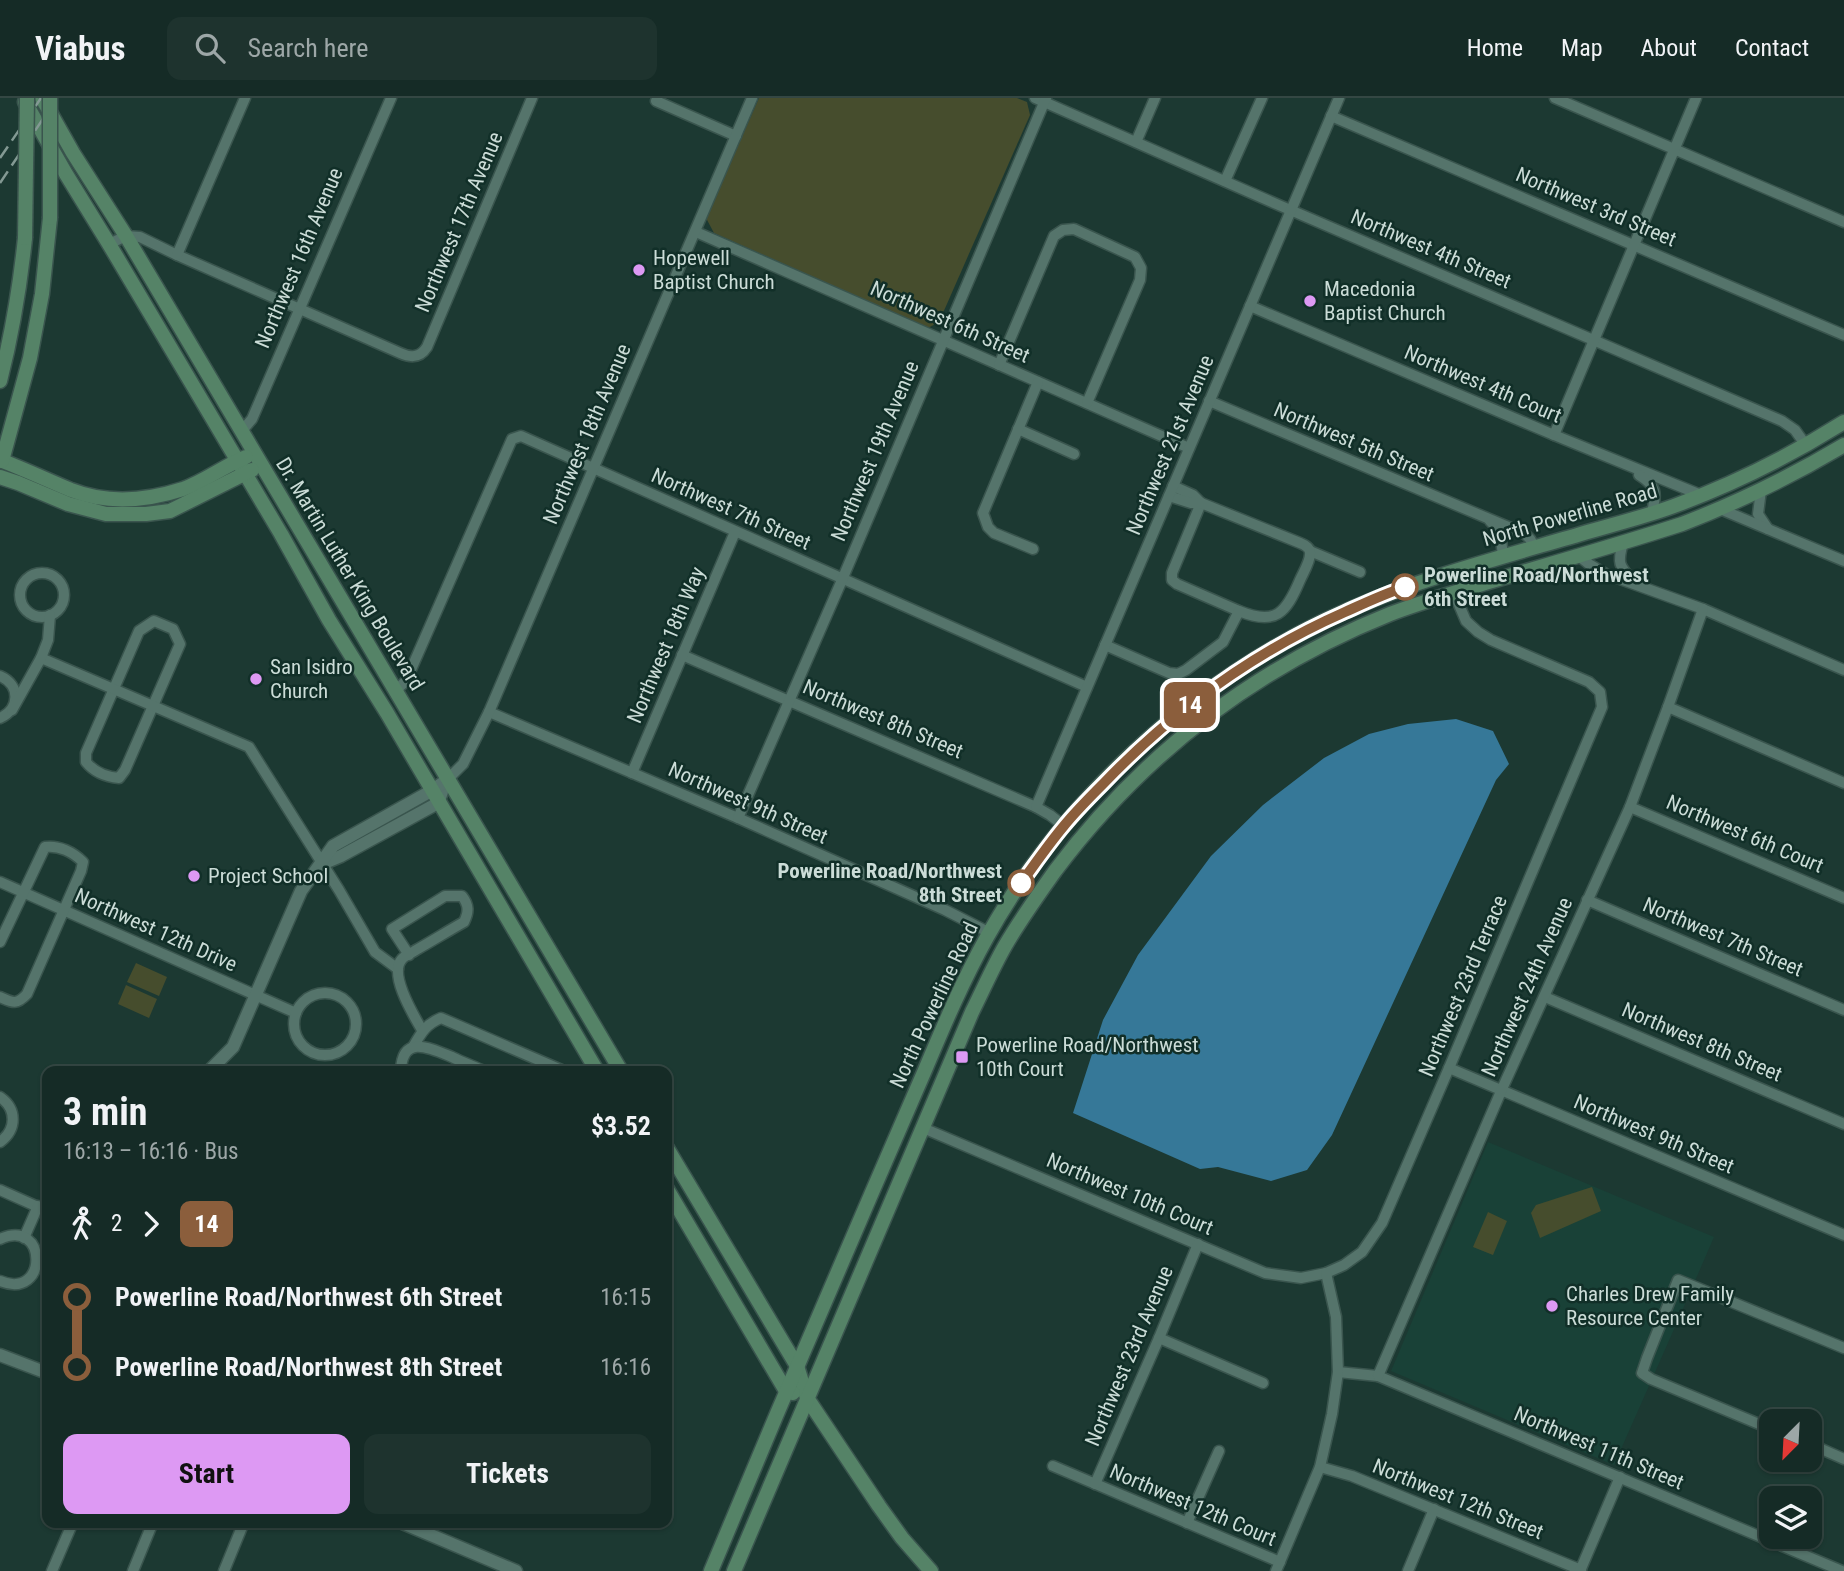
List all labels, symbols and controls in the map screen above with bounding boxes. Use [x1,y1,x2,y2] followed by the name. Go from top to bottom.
[167,17,657,80] search box
[35,29,125,68] text: Viabus
[191,29,229,67] icon: search
[247,33,368,63] text: Search here
[1467,34,1523,62] text: Home
[1561,34,1603,62] text: Map
[1641,34,1697,62] text: About
[1735,34,1809,62] text: Contact
[410,128,508,316] street label: Northwest 17th Avenue
[1512,162,1680,252] street label: Northwest 3rd Street
[250,164,348,352] street label: Northwest 16th Avenue
[1347,204,1515,294] street label: Northwest 4th Street
[653,246,775,294] place label: Hopewell Baptist Church
[631,262,647,278] marker: Hopewell Baptist Church
[867,276,1033,368] street label: Northwest 6th Street
[1324,277,1446,325] place label: Macedonia Baptist Church
[1302,293,1318,309] marker: Macedonia Baptist Church
[538,340,636,528] street label: Northwest 18th Avenue
[1401,340,1565,428] street label: Northwest 4th Court
[1121,351,1219,538] street label: Northwest 21st Avenue
[826,357,924,545] street label: Northwest 19th Avenue
[1270,397,1438,487] street label: Northwest 5th Street
[271,453,429,695] street label: Dr. Martin Luther King Boulevard
[648,463,814,555] street label: Northwest 7th Street
[1480,479,1660,551] street label: North Powerline Road
[622,563,710,727] street label: Northwest 18th Way
[1424,563,1649,611] place label: Powerline Road/Northwest 6th Street
[1392,574,1418,600] marker: Powerline Road/Northwest 6th Street
[270,655,353,703] place label: San Isidro Church
[248,671,264,687] marker: San Isidro Church
[799,674,967,764] street label: Northwest 8th Street
[1158,682,1222,728] line badge: 14
[1178,691,1202,719] text: 14
[665,757,831,849] street label: Northwest 9th Street
[1663,790,1827,878] street label: Northwest 6th Court
[777,859,1002,907] place label: Powerline Road/Northwest 8th Street
[208,864,328,888] place label: Project School
[186,868,202,884] marker: Project School
[1008,870,1034,896] marker: Powerline Road/Northwest 8th Street
[71,884,241,977] street label: Northwest 12th Drive
[1414,892,1512,1080] street label: Northwest 23rd Terrace
[1639,892,1807,982] street label: Northwest 7th Street
[1477,894,1577,1080] street label: Northwest 24th Avenue
[885,918,983,1092] street label: North Powerline Road
[1618,997,1786,1087] street label: Northwest 8th Street
[976,1033,1198,1081] place label: Powerline Road/Northwest 10th Court
[954,1049,970,1065] marker: Powerline Road/Northwest 10th Court
[1570,1089,1738,1179] street label: Northwest 9th Street
[63,1090,147,1134] text: 3 min
[591,1111,651,1141] text: $3.52
[63,1138,239,1165] text: 16:13 – 16:16 · Bus
[1043,1148,1217,1240] street label: Northwest 10th Court
[63,1205,101,1243] icon: walk
[132,1205,170,1243] icon: forward
[111,1210,122,1237] text: 2
[194,1210,219,1238] text: 14
[1080,1262,1178,1450] street label: Northwest 23rd Avenue
[115,1282,502,1312] text: Powerline Road/Northwest 6th Street
[1566,1282,1734,1330] place label: Charles Drew Family Resource Center
[600,1284,651,1311] text: 16:15
[1544,1298,1560,1314] marker: Charles Drew Family Resource Center
[115,1352,502,1382] text: Powerline Road/Northwest 8th Street
[600,1354,651,1381] text: 16:16
[1511,1401,1687,1495] street label: Northwest 11th Street
[1759,1409,1822,1472] north arrow
[1759,1409,1822,1549] map controls
[63,1434,350,1514] button: Start
[364,1434,651,1514] button: Tickets
[1369,1454,1547,1544] street label: Northwest 12th Street
[1106,1459,1280,1551] street label: Northwest 12th Court
[1759,1486,1822,1549] button: layers

